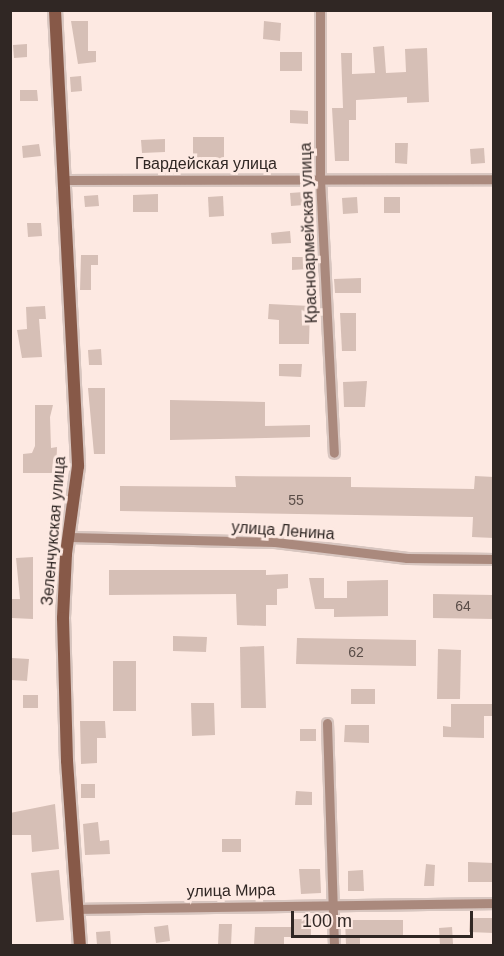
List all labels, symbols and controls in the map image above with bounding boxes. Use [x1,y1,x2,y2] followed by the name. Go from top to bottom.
[296,142,322,324] street label: Красноармейская улица
[135,154,277,174] street label: Гвардейская улица
[38,455,70,607] street label: Зеленчукская улица
[288,492,304,508] house number: 55
[231,518,335,544] street label: улица Ленина
[455,598,471,614] house number: 64
[348,644,364,660] house number: 62
[187,881,275,901] street label: улица Мира
[294,899,476,937] scale bar
[302,911,352,931] text: 100 m

